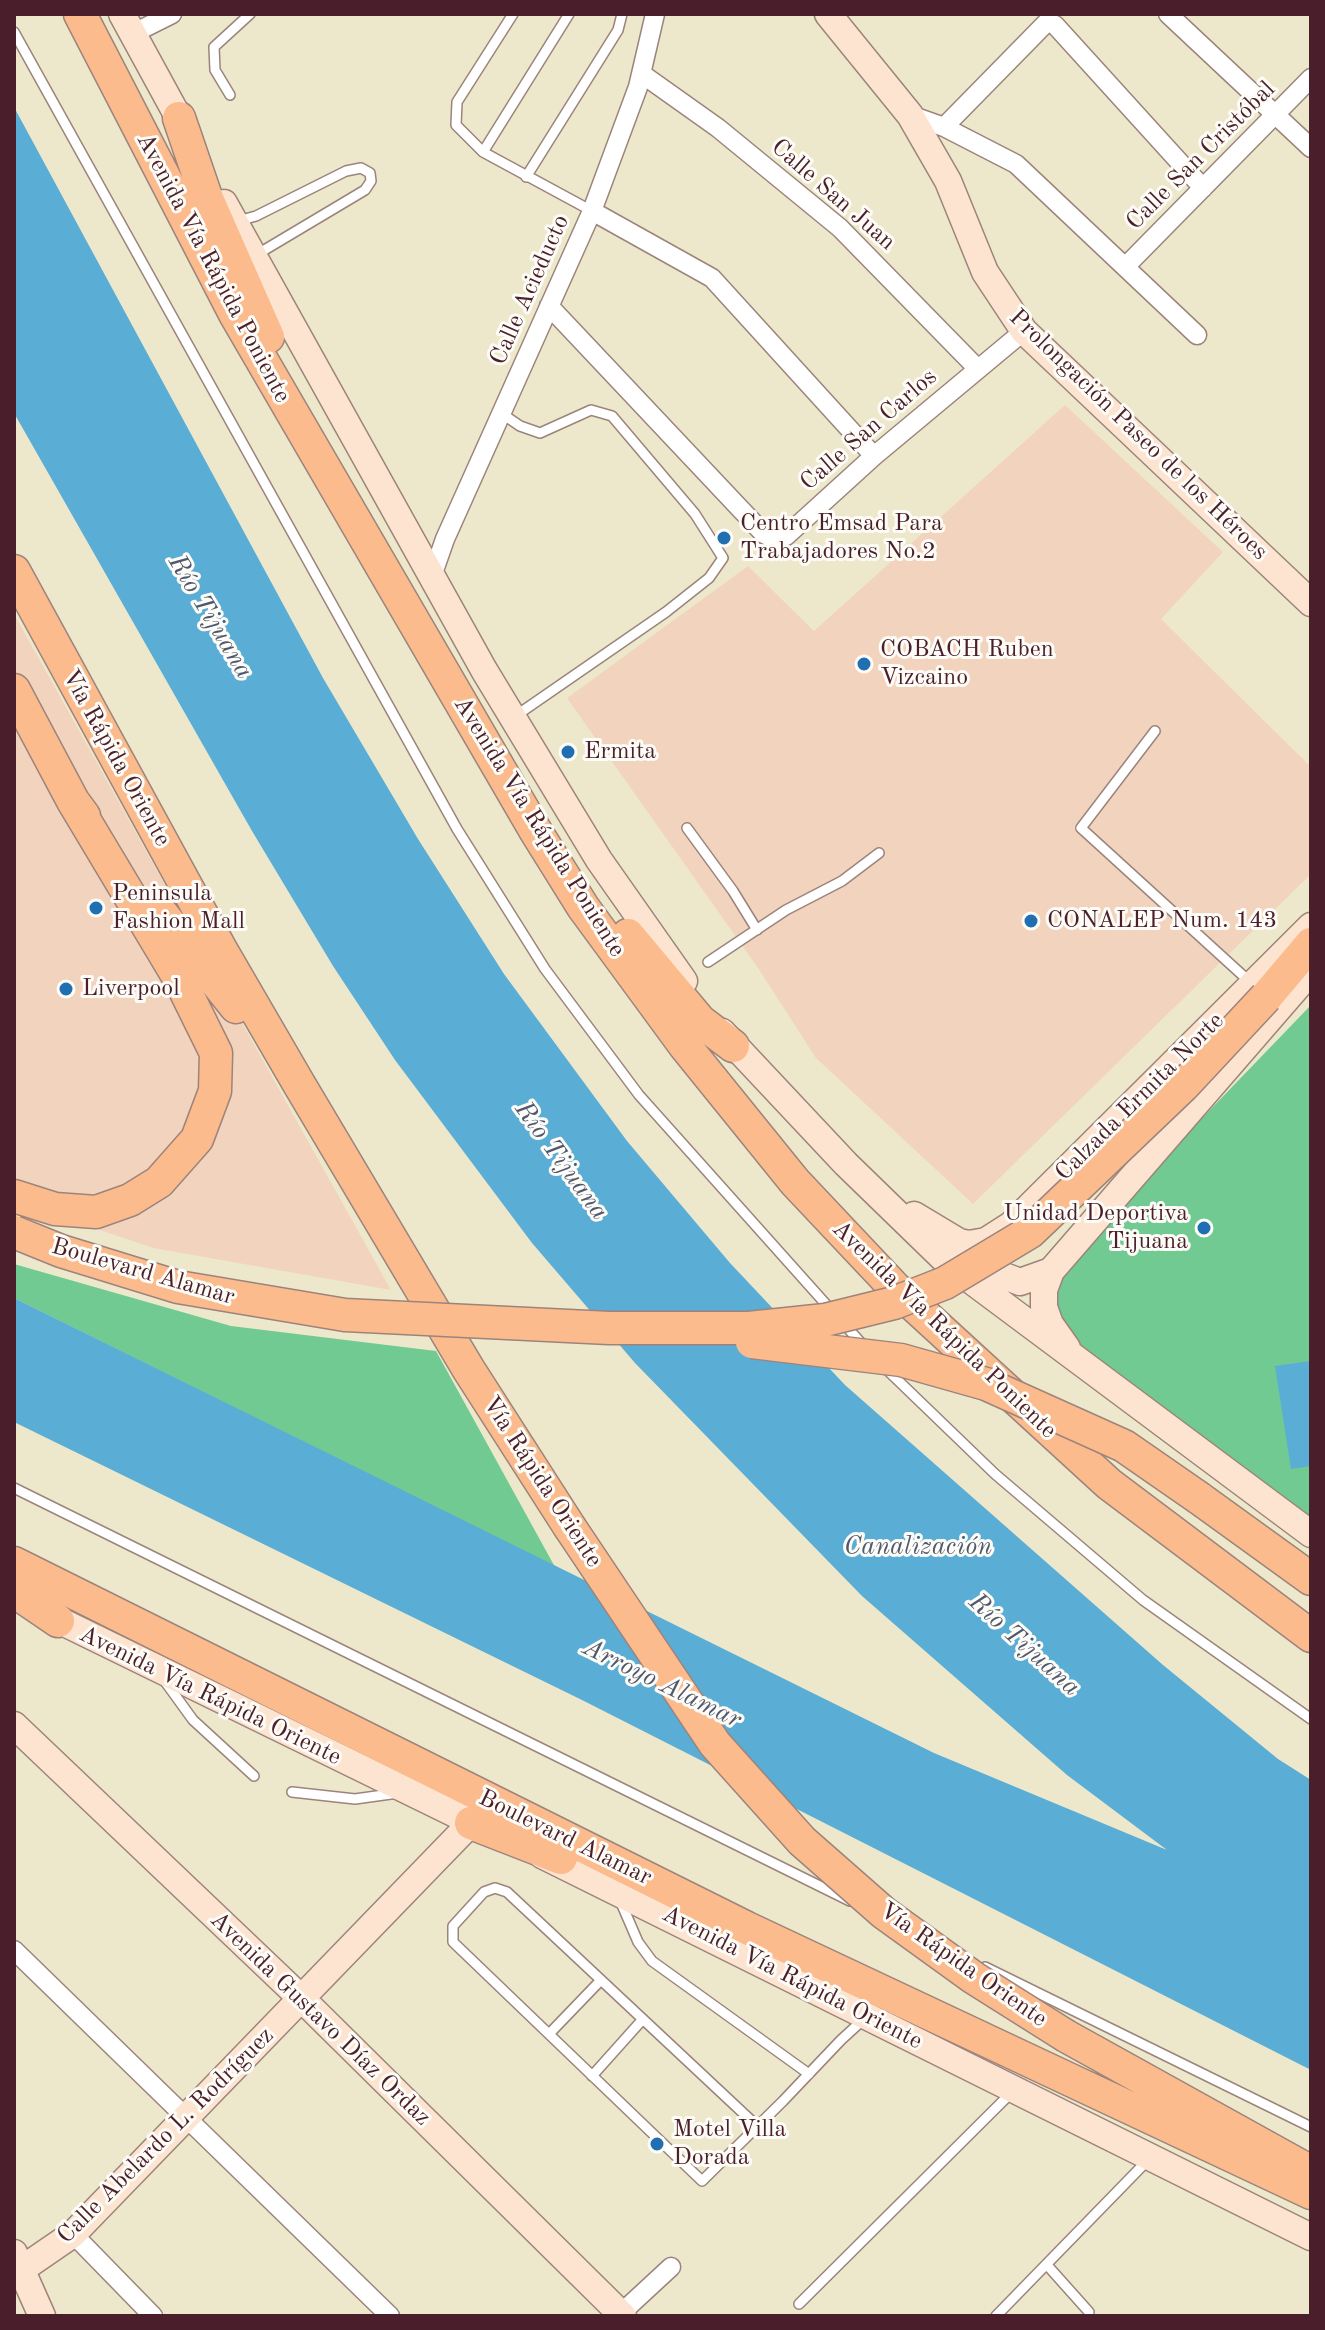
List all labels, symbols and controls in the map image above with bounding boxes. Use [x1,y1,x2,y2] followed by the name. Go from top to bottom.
[1121,76,1281,236] street label: Calle San Cristóbal
[130,128,296,408] street label: Avenida Vía Rápida Poniente
[765,133,901,257] street label: Calle San Juan
[484,211,576,369] street label: Calle Acieducto
[1003,303,1273,567] street label: Prolongación Paseo de los Héroes
[795,363,943,497] street label: Calle San Carlos
[740,510,943,566] place label: Centro Emsad Para Trabajadores No.2
[715,529,733,547] marker: Centro Emsad Para Trabajadores No.2
[161,549,259,685] water label: Río Tijuana
[880,636,1054,692] place label: COBACH Ruben Vizcaino
[855,655,873,673] marker: COBACH Ruben Vizcaino
[55,664,177,852] street label: Vía Rápida Oriente
[447,692,631,962] street label: Avenida Vía Rápida Poniente
[584,738,656,766] place label: Ermita
[559,743,577,761] marker: Ermita
[112,880,245,936] place label: Peninsula Fashion Mall
[87,899,105,917] marker: Peninsula Fashion Mall
[1047,907,1277,935] place label: CONALEP Num. 143
[1022,912,1040,930] marker: CONALEP Num. 143
[82,975,180,1003] place label: Liverpool
[57,980,75,998] marker: Liverpool
[1050,1007,1230,1187] street label: Calzada Ermita Norte
[507,1095,615,1227] water label: Río Tijuana
[1004,1200,1188,1256] place label: Unidad Deportiva Tijuana
[826,1215,1062,1445] street label: Avenida Vía Rápida Poniente
[1195,1219,1213,1237] marker: Unidad Deportiva Tijuana
[48,1232,238,1312] street label: Boulevard Alamar
[476,1391,608,1573] street label: Vía Rápida Oriente
[844,1531,992,1563] water label: Canalización
[962,1587,1086,1703] water label: Río Tijuana
[74,1620,346,1772] street label: Avenida Vía Rápida Oriente
[578,1632,746,1736] water label: Arroyo Alamar
[474,1784,656,1892] street label: Boulevard Alamar
[874,1896,1052,2034] street label: Vía Rápida Oriente
[657,1900,927,2056] street label: Avenida Vía Rápida Oriente
[204,1906,436,2132] street label: Avenida Gustavo Díaz Ordaz
[52,2022,280,2250] street label: Calle Abelardo L. Rodríguez
[673,2116,786,2172] place label: Motel Villa Dorada
[648,2135,666,2153] marker: Motel Villa Dorada

